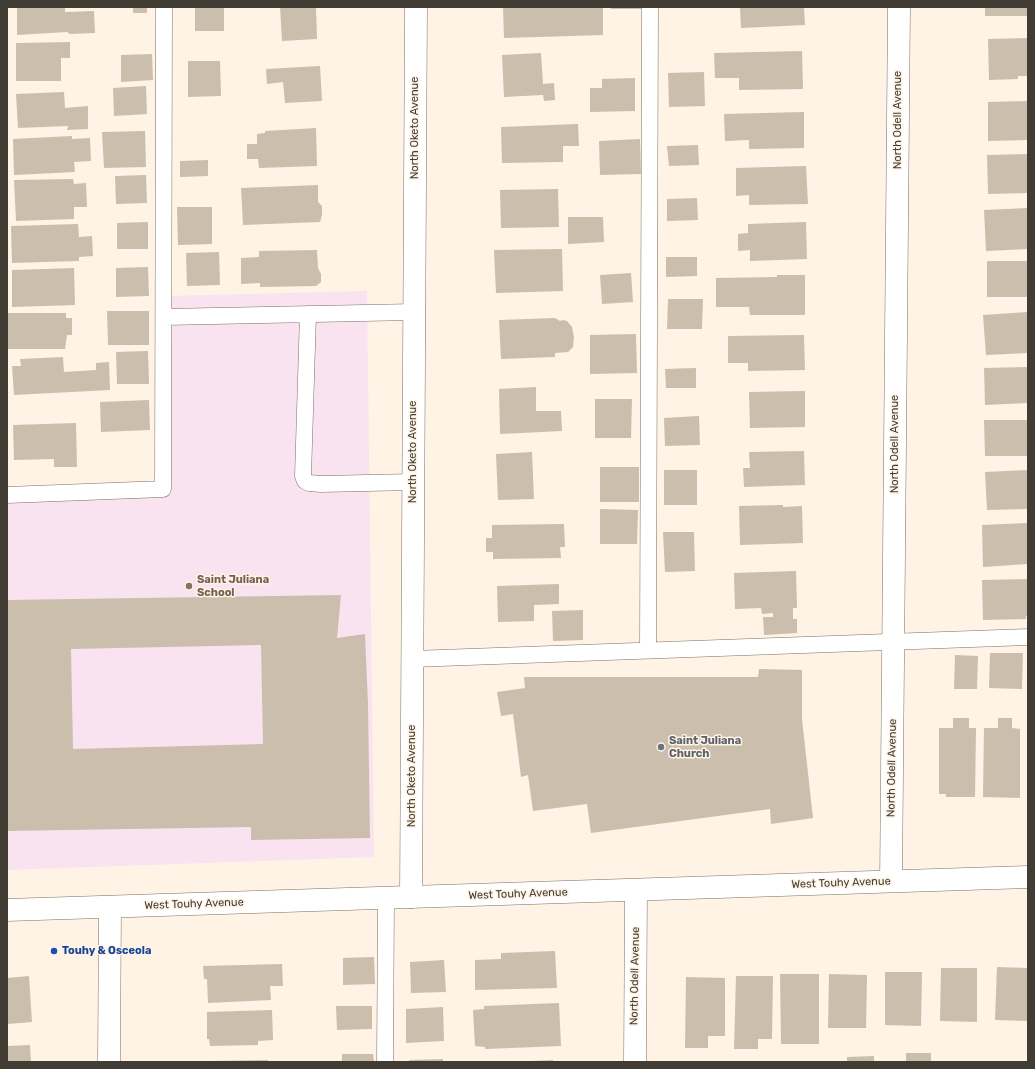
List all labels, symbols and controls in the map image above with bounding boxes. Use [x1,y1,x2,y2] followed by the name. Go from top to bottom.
[891,71,905,169] street label: North Odell Avenue
[408,77,422,179] street label: North Oketo Avenue
[888,395,902,493] street label: North Odell Avenue
[406,401,420,503] street label: North Oketo Avenue
[197,573,269,599] place label: Saint Juliana School
[184,581,194,591] marker: Saint Juliana School
[885,719,899,817] street label: North Odell Avenue
[405,725,419,827] street label: North Oketo Avenue
[669,734,741,760] place label: Saint Juliana Church
[656,742,666,752] marker: Saint Juliana Church
[791,875,891,891] street label: West Touhy Avenue
[468,886,568,902] street label: West Touhy Avenue
[144,896,244,912] street label: West Touhy Avenue
[628,927,642,1025] street label: North Odell Avenue
[62,944,151,958] place label: Touhy & Osceola
[49,946,59,956] marker: Touhy & Osceola

